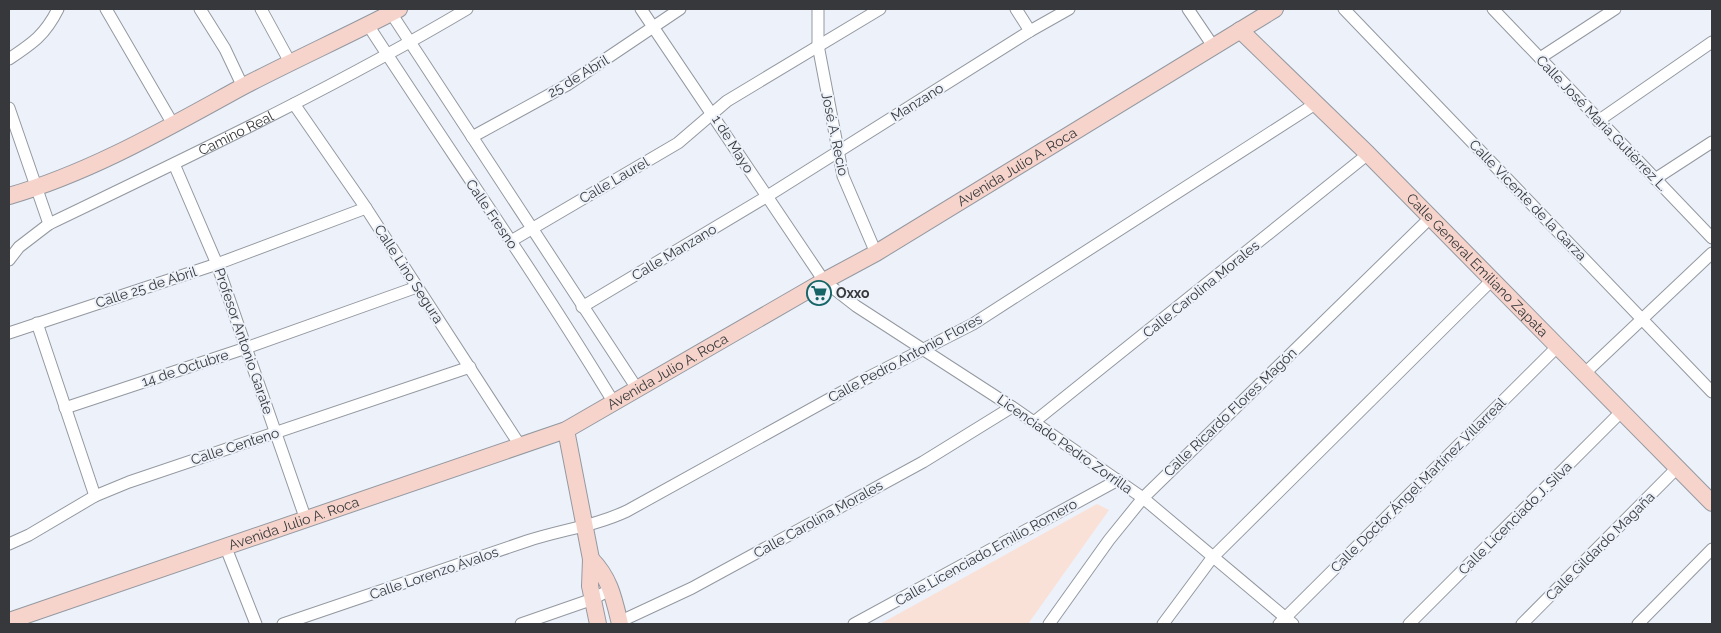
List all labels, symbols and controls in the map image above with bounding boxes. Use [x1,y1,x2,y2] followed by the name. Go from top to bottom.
[545,51,612,100] street label: 25 de Abril
[1533,52,1671,194] street label: Calle José María Gutiérrez L.
[888,80,946,124] street label: Manzano
[818,91,852,177] street label: José A. Recio
[196,108,276,159] street label: Camino Real
[709,112,757,176] street label: 1 de Mayo
[954,124,1079,209] street label: Avenida Julio A. Roca
[1466,136,1590,264] street label: Calle Vicente de la Garza
[576,154,652,206] street label: Calle Laurel
[463,176,521,252] street label: Calle Fresno
[1403,190,1551,340] street label: Calle General Emiliano Zapata
[629,221,719,283] street label: Calle Manzano
[371,222,447,326] street label: Calle Lino Segura
[1140,237,1263,341] street label: Calle Carolina Morales
[94,263,199,311] street label: Calle 25 de Abril
[211,266,277,416] street label: Profesor Antonio Garate
[806,280,832,306] supermarket icon: Oxxo
[836,285,870,301] place label: Oxxo
[825,310,985,405] street label: Calle Pedro Antonio Flores
[604,330,731,413] street label: Avenida Julio A. Roca
[1160,344,1300,480] street label: Calle Ricardo Flores Magón
[140,346,230,390] street label: 14 de Octubre
[994,391,1136,497] street label: Licenciado Pedro Zorrilla
[1327,393,1509,576] street label: Calle Doctor Ángel Martínez Villarreal
[189,424,281,468] street label: Calle Centeno
[1455,458,1575,578] street label: Calle Licenciado J. Silva
[751,477,885,561] street label: Calle Carolina Morales
[1542,488,1658,604] street label: Calle Gildardo Magaña
[226,494,361,553] street label: Avenida Julio A. Roca
[892,495,1080,609] street label: Calle Licenciado Emilio Romero
[367,542,501,603] street label: Calle Lorenzo Ávalos

